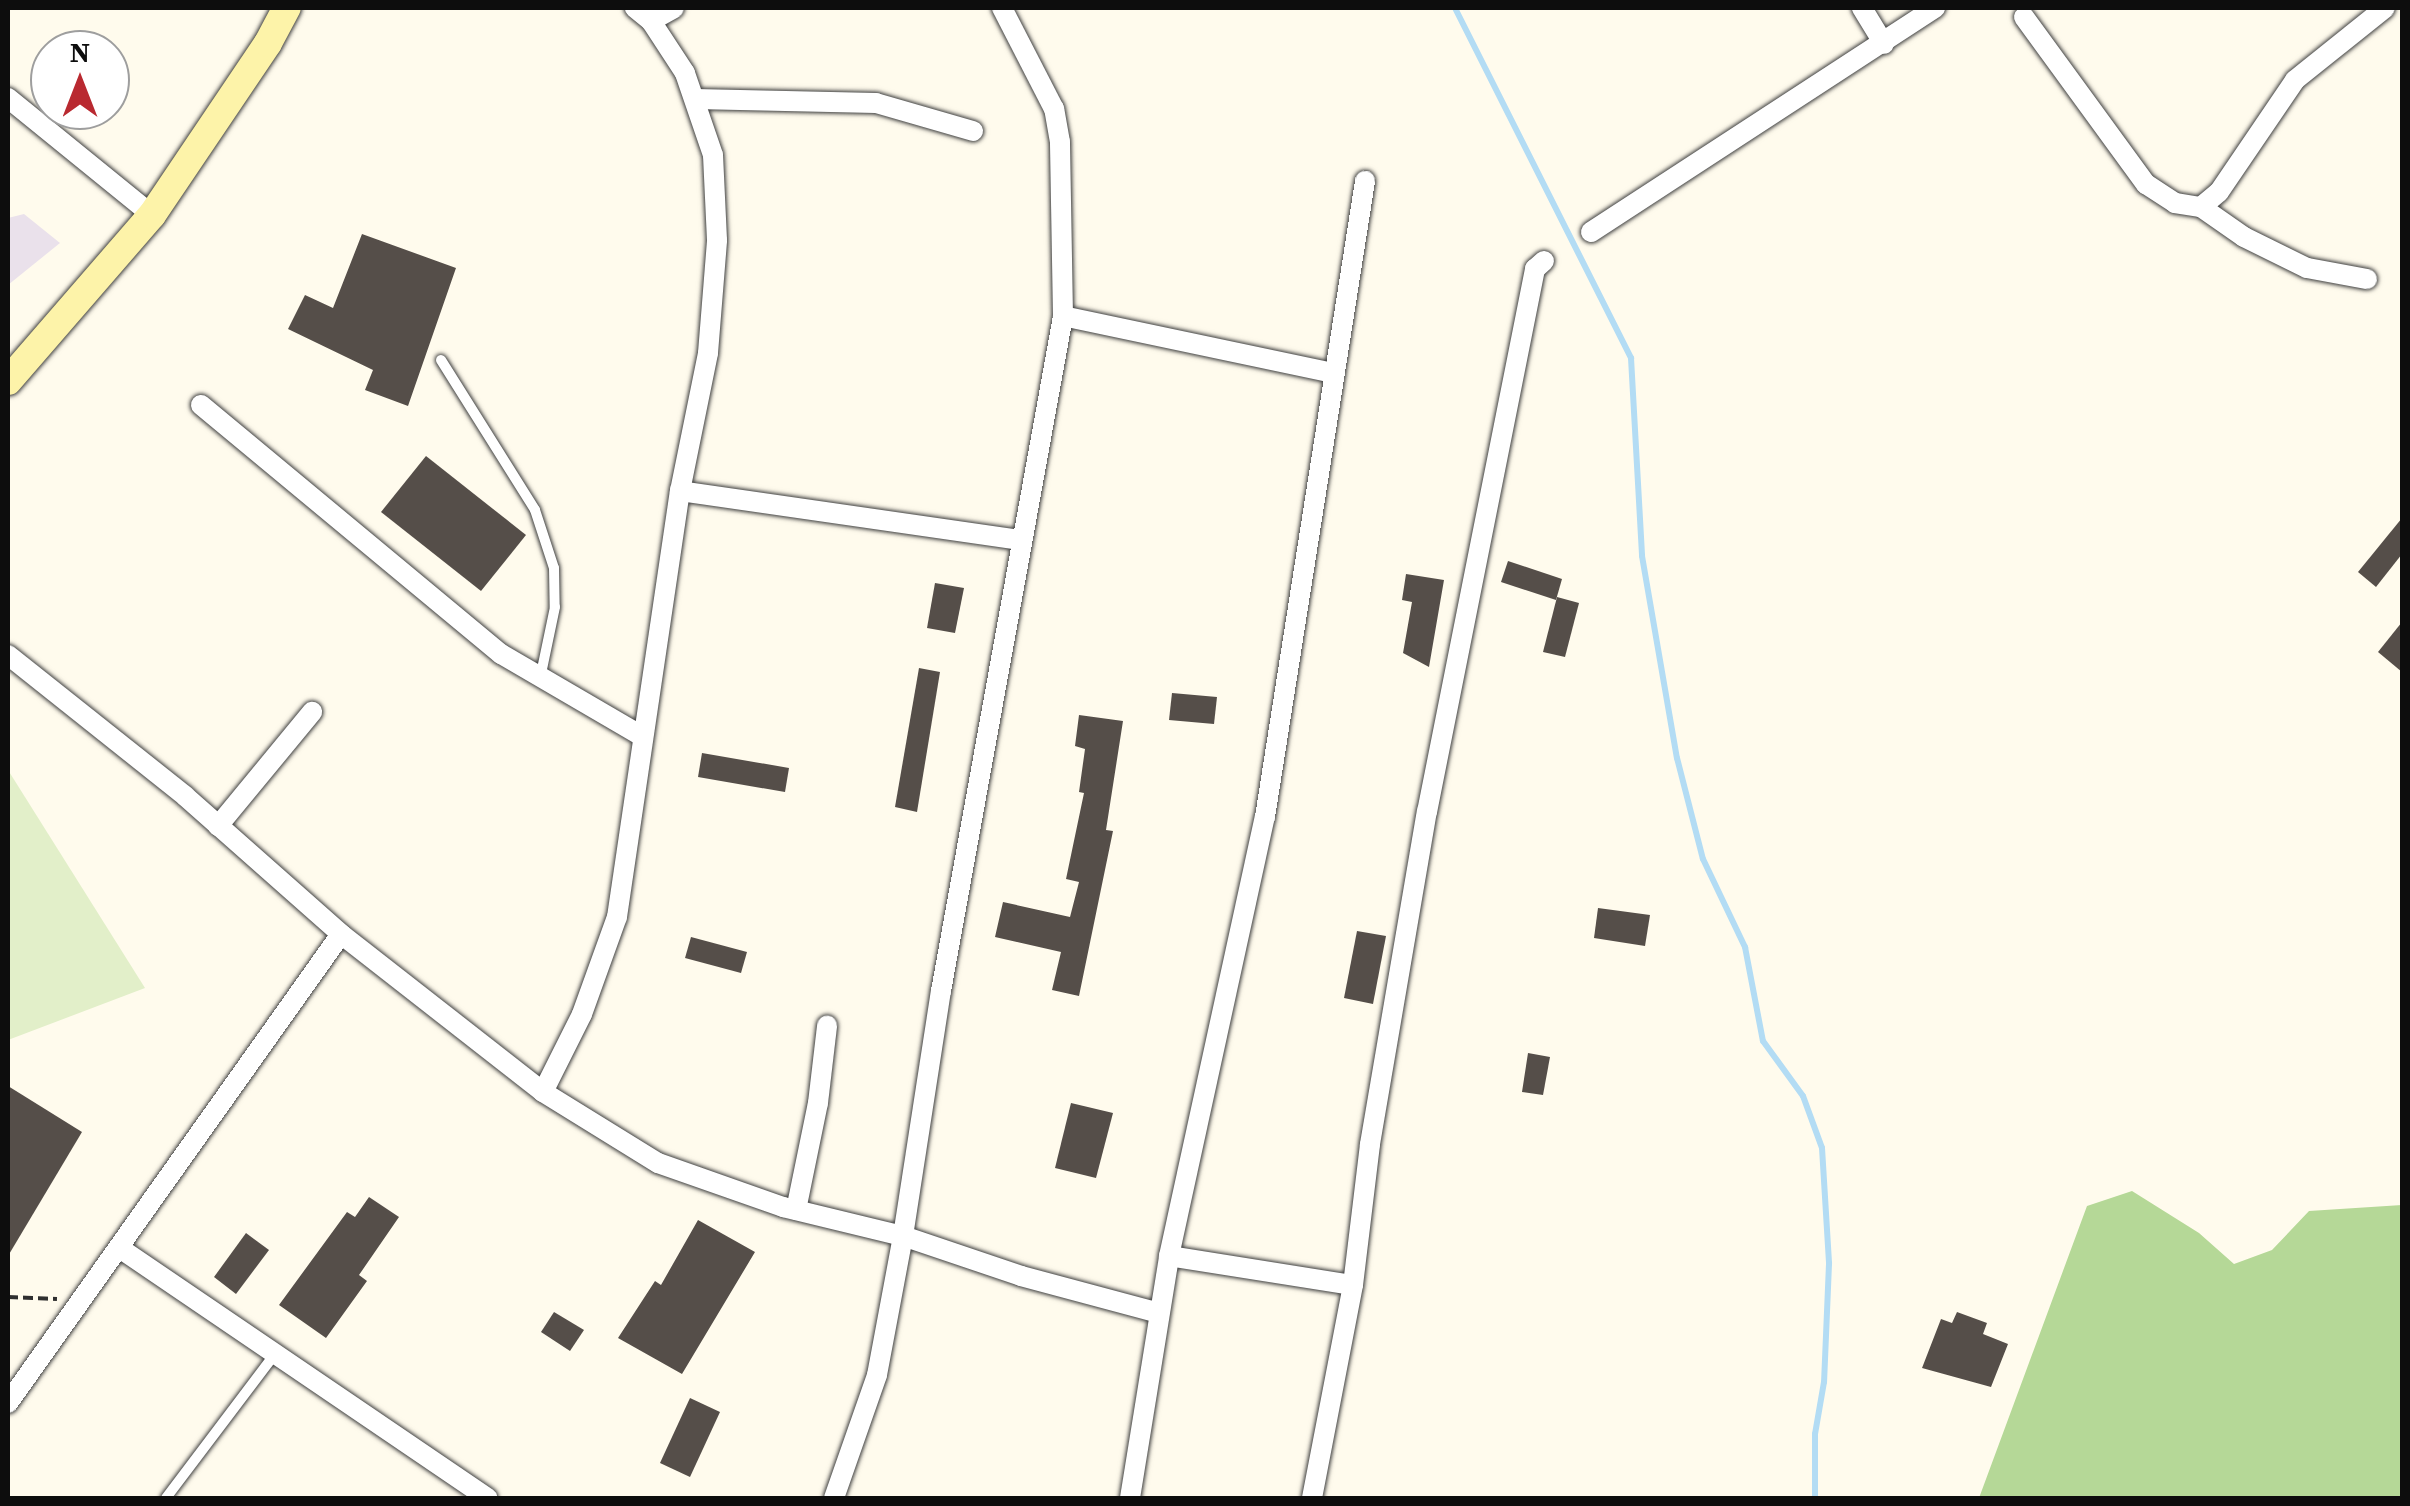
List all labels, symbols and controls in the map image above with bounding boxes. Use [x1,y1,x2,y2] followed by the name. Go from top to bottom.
[30,30,130,130] north arrow
[70,33,90,71] text: N

